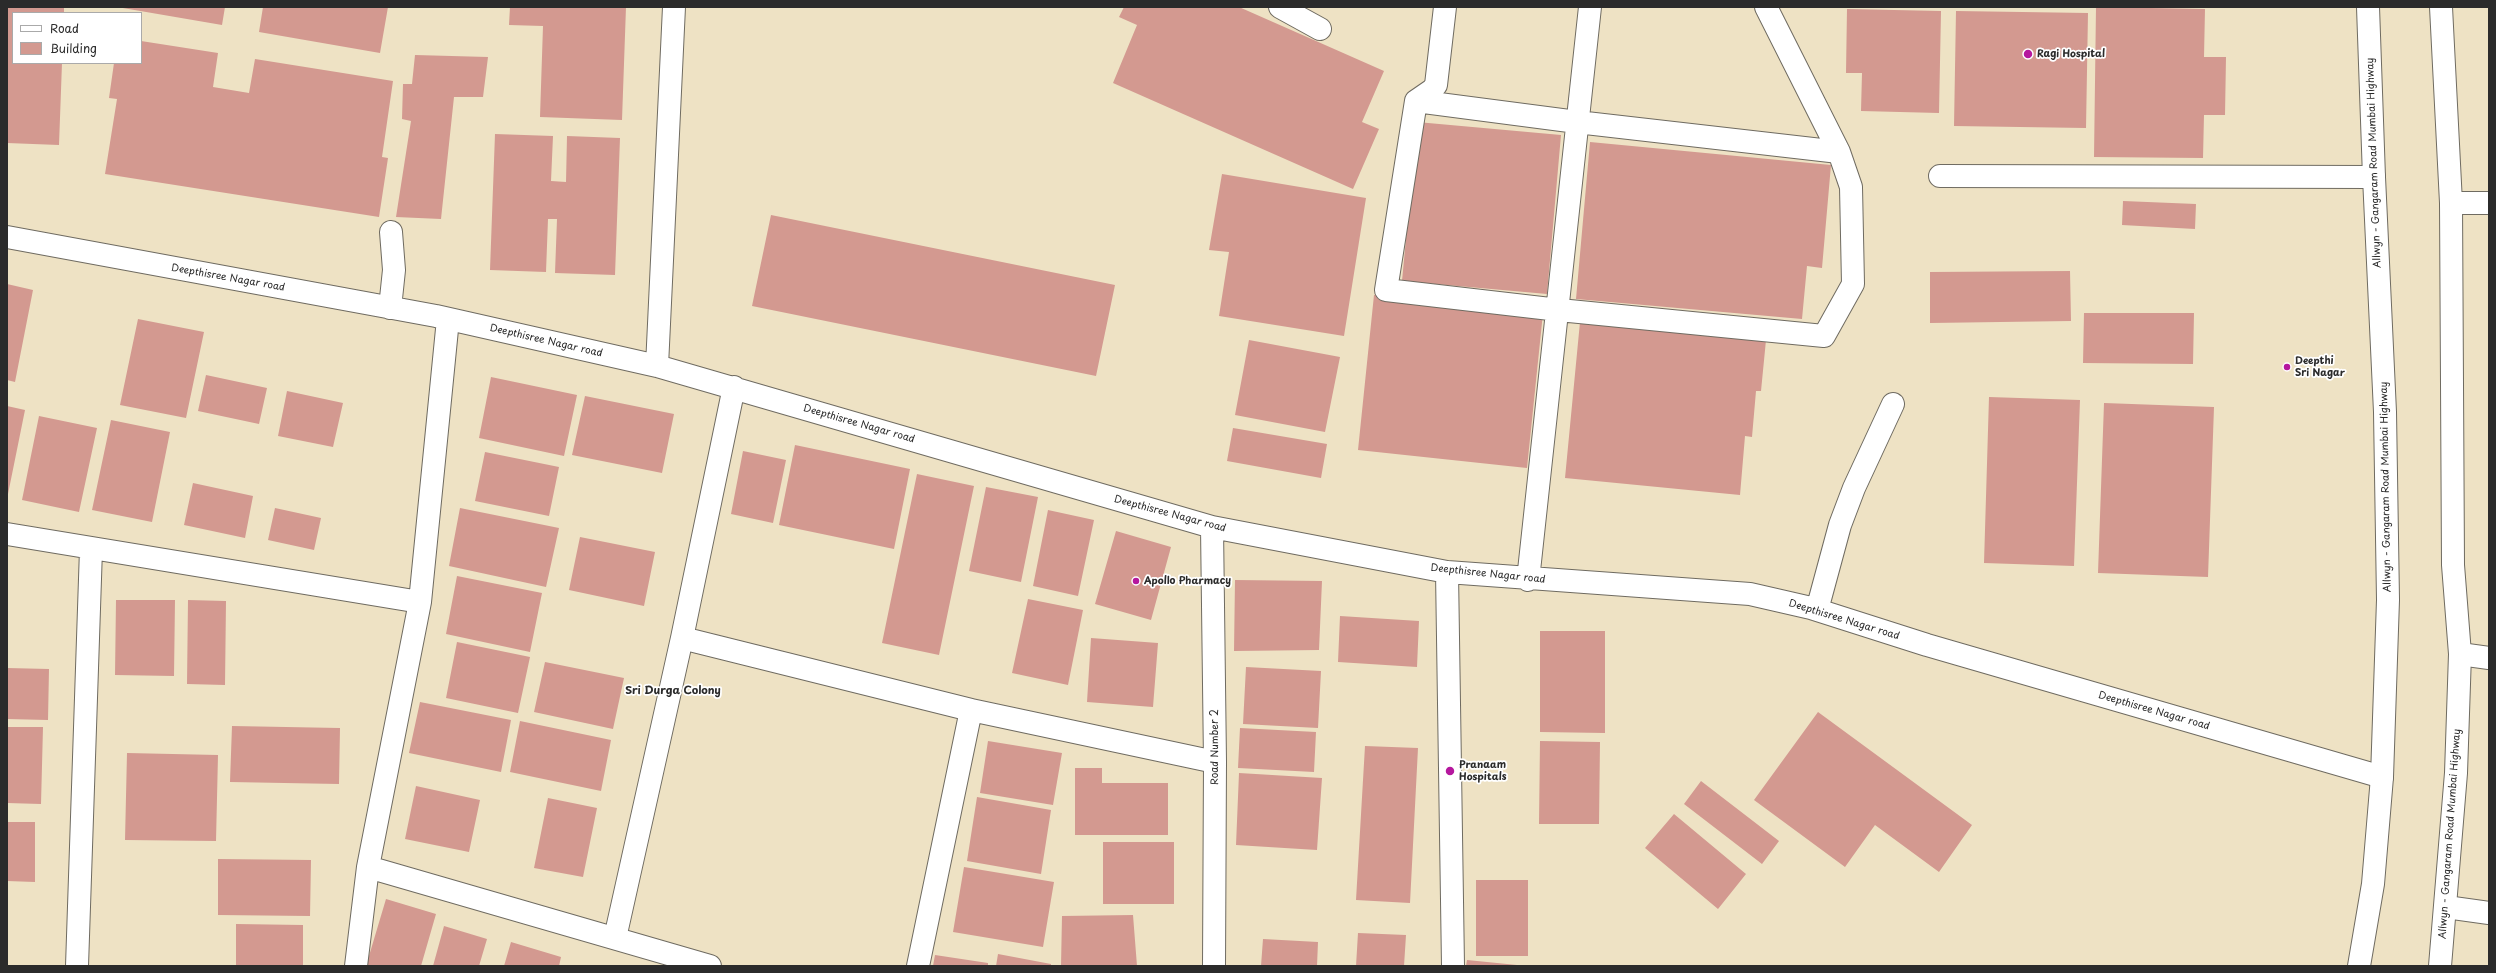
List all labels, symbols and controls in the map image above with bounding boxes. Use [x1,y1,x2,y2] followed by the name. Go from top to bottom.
[12,12,142,64] legend
[50,19,79,37] text: Road
[50,39,97,57] text: Building
[2022,48,2034,60] marker: Ragi Hospital
[2037,48,2105,60] place label: Ragi Hospital
[2364,58,2384,268] street label: Allwyn - Gangaram Road Mumbai Highway
[170,262,286,294] street label: Deepthisree Nagar road
[488,322,604,360] street label: Deepthisree Nagar road
[2295,355,2345,378] place label: Deepthi Sri Nagar
[2282,362,2292,372] marker: Deepthi Sri Nagar
[2378,382,2394,592] street label: Allwyn - Gangaram Road Mumbai Highway
[802,402,916,446] street label: Deepthisree Nagar road
[1113,493,1227,535] street label: Deepthisree Nagar road
[1430,562,1546,586] street label: Deepthisree Nagar road
[1144,575,1231,587] place label: Apollo Pharmacy
[1131,576,1141,586] marker: Apollo Pharmacy
[1787,597,1901,643] street label: Deepthisree Nagar road
[625,684,721,698] district label: Sri Durga Colony
[2097,689,2211,733] street label: Deepthisree Nagar road
[1209,709,1221,785] street label: Road Number 2
[2437,729,2463,939] street label: Allwyn - Gangaram Road Mumbai Highway
[1459,759,1506,782] place label: Pranaam Hospitals
[1444,765,1456,777] marker: Pranaam Hospitals

